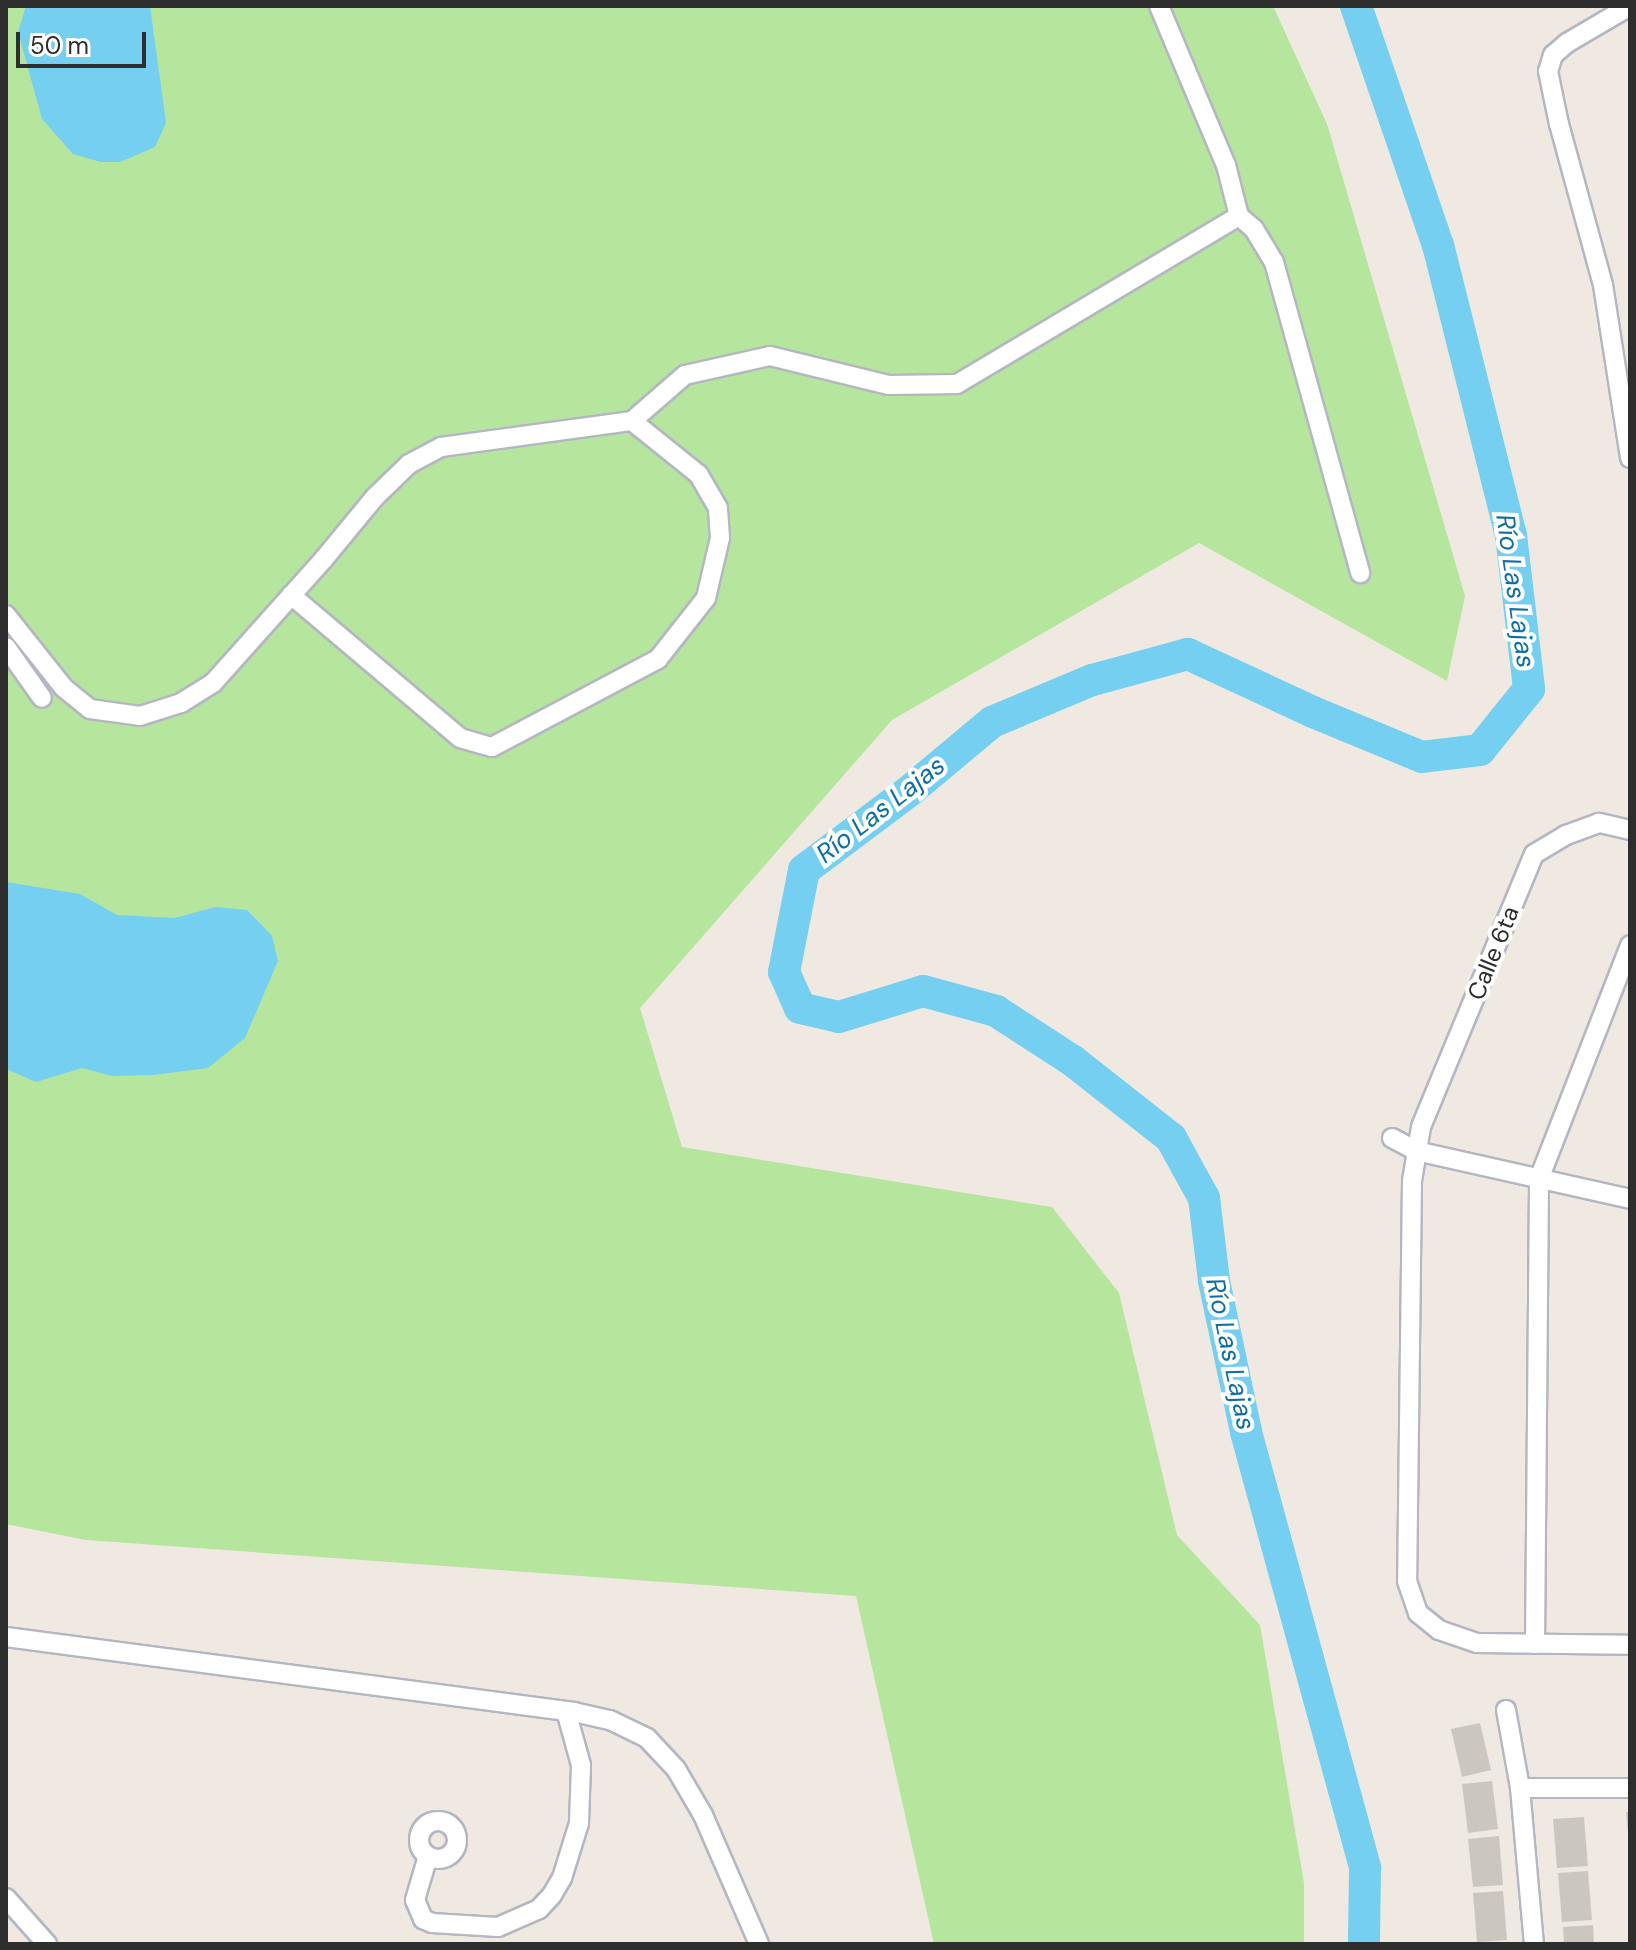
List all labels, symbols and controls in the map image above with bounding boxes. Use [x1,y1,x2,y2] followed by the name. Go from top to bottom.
[20,16,150,66] scale bar
[30,30,89,61] text: 50 m
[1489,512,1541,670] water label: Río Las Lajas
[810,750,952,870] water label: Río Las Lajas
[1461,902,1525,1004] street label: Calle 6ta
[1199,1275,1261,1433] water label: Río Las Lajas

